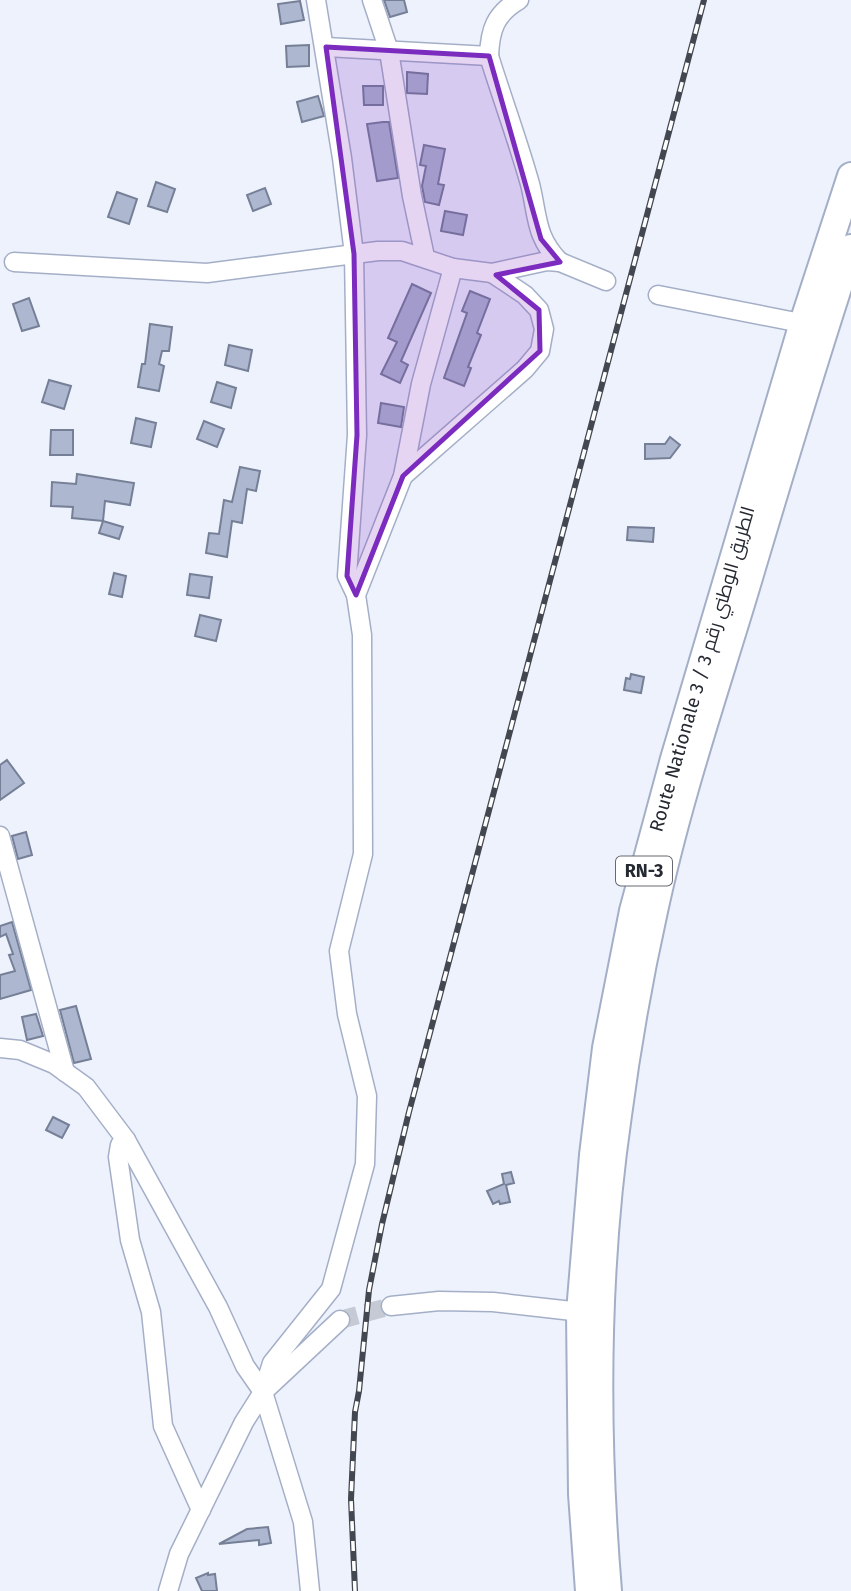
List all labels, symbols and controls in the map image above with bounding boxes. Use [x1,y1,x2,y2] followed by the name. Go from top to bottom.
[644,504,762,835] street label: Route Nationale 3 / الطريق الوطني رقم 3
[616,856,672,886] road number: RN-3

